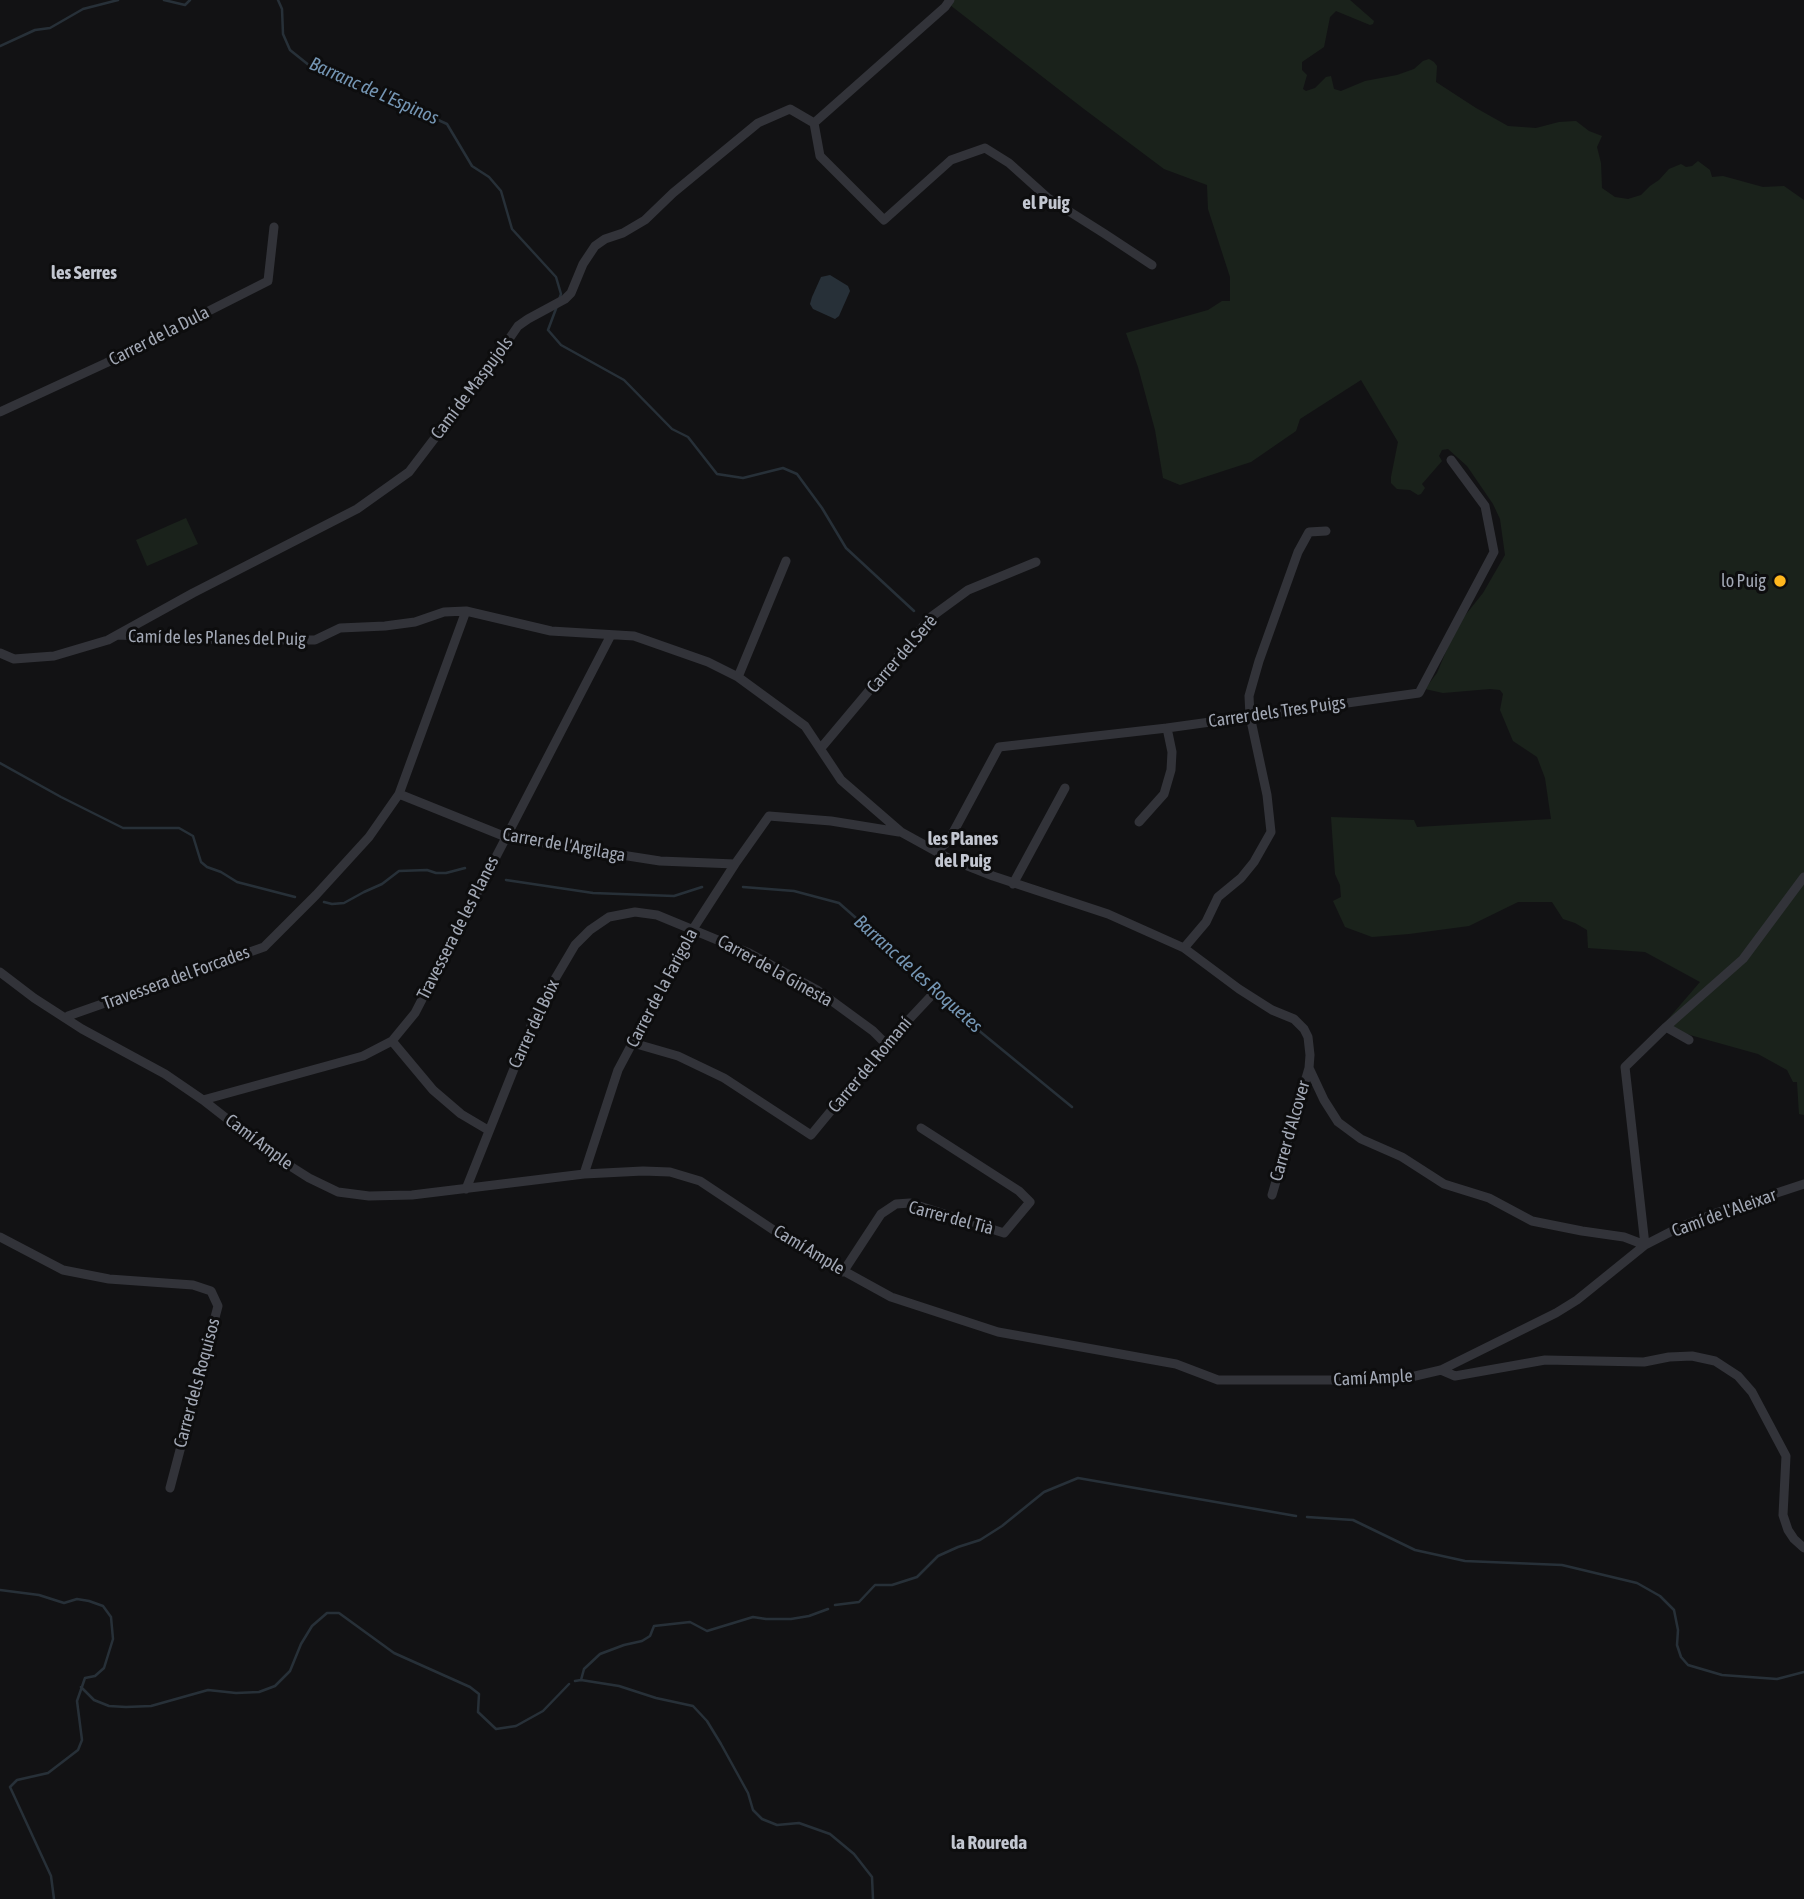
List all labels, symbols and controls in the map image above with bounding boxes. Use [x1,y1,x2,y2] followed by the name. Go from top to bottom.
[306,52,442,130] water label: Barranc de L'Espinos
[1022,192,1070,214] district label: el Puig
[51,262,117,284] district label: les Serres
[105,301,213,371] street label: Carrer de la Dula
[426,332,518,444] street label: Camí de Maspujols
[1721,570,1766,592] place label: lo Puig
[1772,573,1788,589] marker: lo Puig
[862,611,942,697] street label: Carrer del Serè
[128,626,306,650] street label: Camí de les Planes del Puig
[1207,692,1347,732] street label: Carrer dels Tres Puigs
[501,824,627,866] street label: Carrer de l'Argilaga
[928,828,998,872] district label: les Planes del Puig
[412,853,504,1003] street label: Travessera de les Planes
[849,910,987,1038] water label: Barranc de les Roquetes
[622,925,702,1051] street label: Carrer de la Farigola
[714,930,836,1012] street label: Carrer de la Ginesta
[100,941,252,1015] street label: Travessera del Forcades
[504,976,564,1072] street label: Carrer del Boix
[824,1013,916,1117] street label: Carrer del Romaní
[1265,1078,1315,1184] street label: Carrer d'Alcover
[221,1110,297,1174] street label: Camí Ample
[1669,1184,1779,1242] street label: Camí de l'Aleixar
[906,1196,996,1240] street label: Carrer del Tià
[770,1220,848,1280] street label: Camí Ample
[169,1316,225,1450] street label: Carrer dels Roquisos
[1333,1365,1413,1391] street label: Camí Ample
[951,1832,1027,1854] district label: la Roureda

